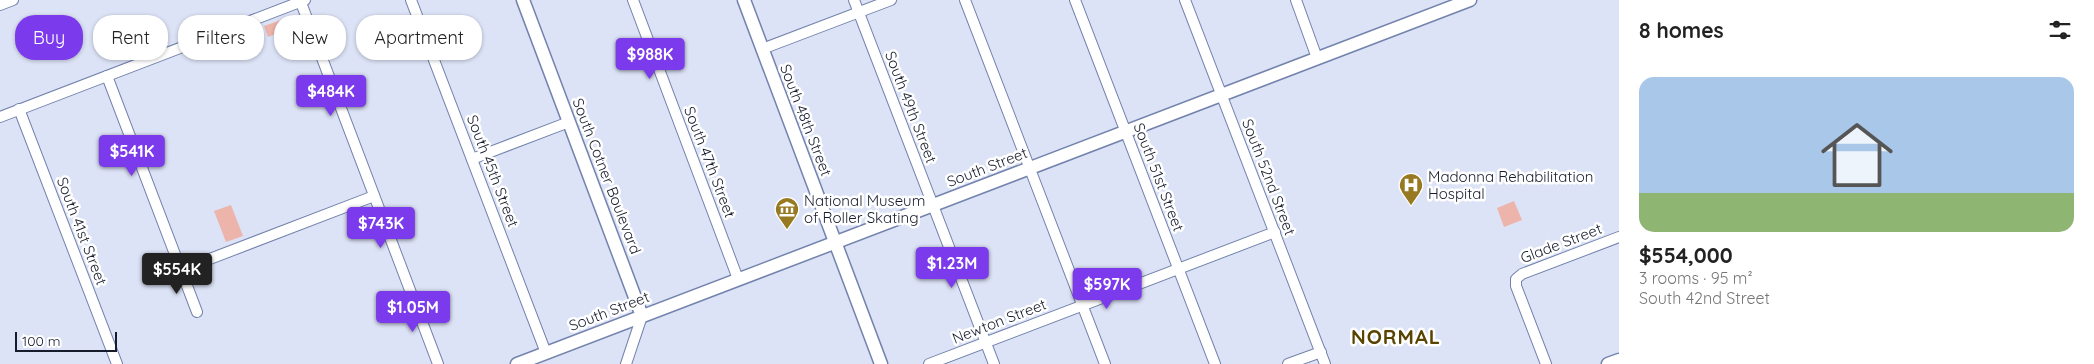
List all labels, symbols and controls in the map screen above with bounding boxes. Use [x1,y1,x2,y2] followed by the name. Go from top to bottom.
[15,15,83,60] chip: Buy
[93,15,168,60] chip: Rent
[178,15,264,60] chip: Filters
[274,15,346,60] chip: New
[356,15,482,60] chip: Apartment
[2046,16,2074,44] icon: filters
[1639,17,1724,43] text: 8 homes
[615,38,685,80] pin: $988K
[627,44,673,64] text: $988K
[881,48,941,166] street label: South 49th Street
[776,61,836,179] street label: South 48th Street
[296,74,366,117] pin: $484K
[307,81,355,101] text: $484K
[569,95,645,257] street label: South Cotner Boulevard
[680,104,740,220] street label: South 47th Street
[1812,110,1902,200] icon: home
[463,112,523,230] street label: South 45th Street
[1238,116,1300,238] street label: South 52nd Street
[1130,120,1188,234] street label: South 51st Street
[97,134,167,177] pin: $541K
[110,141,154,161] text: $541K
[944,143,1030,191] street label: South Street
[1428,167,1593,203] place label: Madonna Rehabilitation Hospital
[1398,172,1424,206] hospital icon: Madonna Rehabilitation Hospital
[53,174,111,288] street label: South 41st Street
[804,191,925,227] place label: National Museum of Roller Skating
[774,196,800,230] museum icon: National Museum of Roller Skating
[346,206,416,249] pin: $743K
[358,213,404,233] text: $743K
[1518,219,1604,267] street label: Glade Street
[1639,242,1733,268] text: $554,000
[911,246,993,289] pin: $1.23M
[142,252,212,295] pin: $554K
[927,253,977,273] text: $1.23M
[153,259,201,279] text: $554K
[1072,268,1142,310] pin: $597K
[1639,268,1753,288] text: 3 rooms · 95 m²
[1084,274,1130,294] text: $597K
[566,287,652,335] street label: South Street
[1639,288,1770,308] text: South 42nd Street
[372,290,454,333] pin: $1.05M
[949,294,1049,348] street label: Newton Street
[387,297,439,317] text: $1.05M
[1351,324,1441,349] district label: NORMAL
[15,329,118,352] scale bar
[22,332,60,350] text: 100 m

